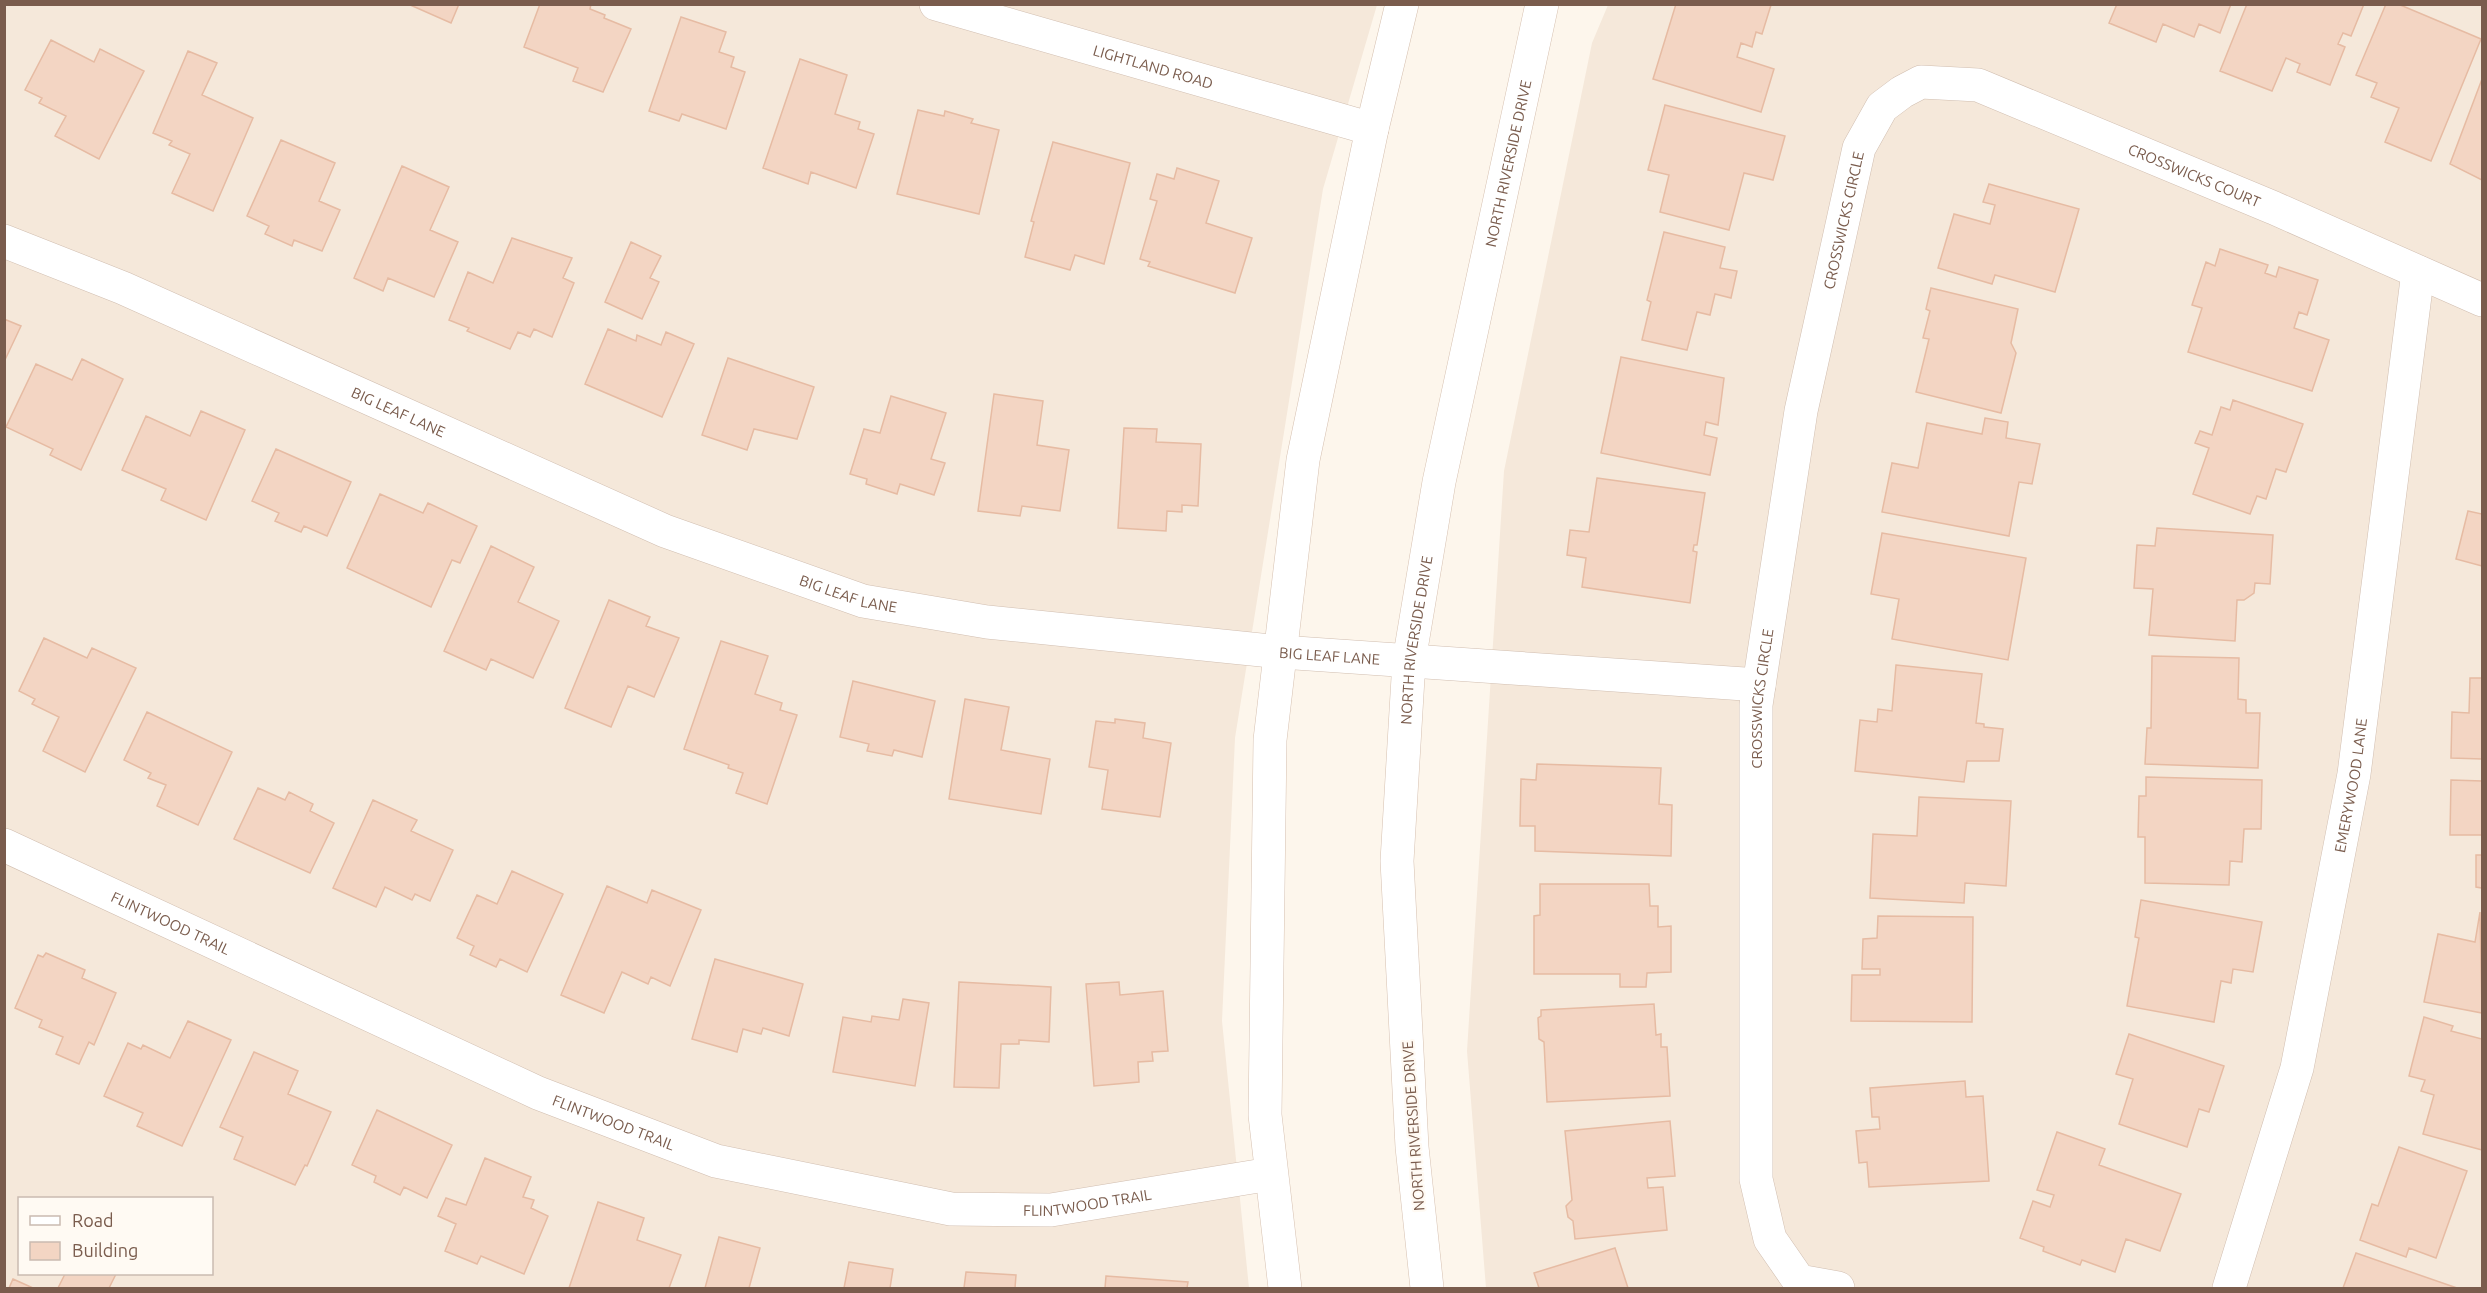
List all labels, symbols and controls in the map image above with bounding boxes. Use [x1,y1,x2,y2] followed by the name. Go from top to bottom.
[1091,41,1215,92] street label: LIGHTLAND ROAD
[1481,78,1534,248] street label: NORTH RIVERSIDE DRIVE
[2126,140,2264,210] street label: CROSSWICKS COURT
[1820,150,1867,291] street label: CROSSWICKS CIRCLE
[349,383,448,440] street label: BIG LEAF LANE
[1397,554,1435,725] street label: NORTH RIVERSIDE DRIVE
[797,571,899,615] street label: BIG LEAF LANE
[1748,627,1776,769] street label: CROSSWICKS CIRCLE
[1279,643,1381,667] street label: BIG LEAF LANE
[2330,717,2370,854] street label: EMERYWOOD LANE
[109,888,233,958] street label: FLINTWOOD TRAIL
[1399,1040,1427,1212] street label: NORTH RIVERSIDE DRIVE
[550,1091,678,1153] street label: FLINTWOOD TRAIL
[1023,1185,1153,1219] street label: FLINTWOOD TRAIL
[18,1197,213,1275] legend
[72,1210,114,1230] text: Road
[72,1240,138,1260] text: Building

